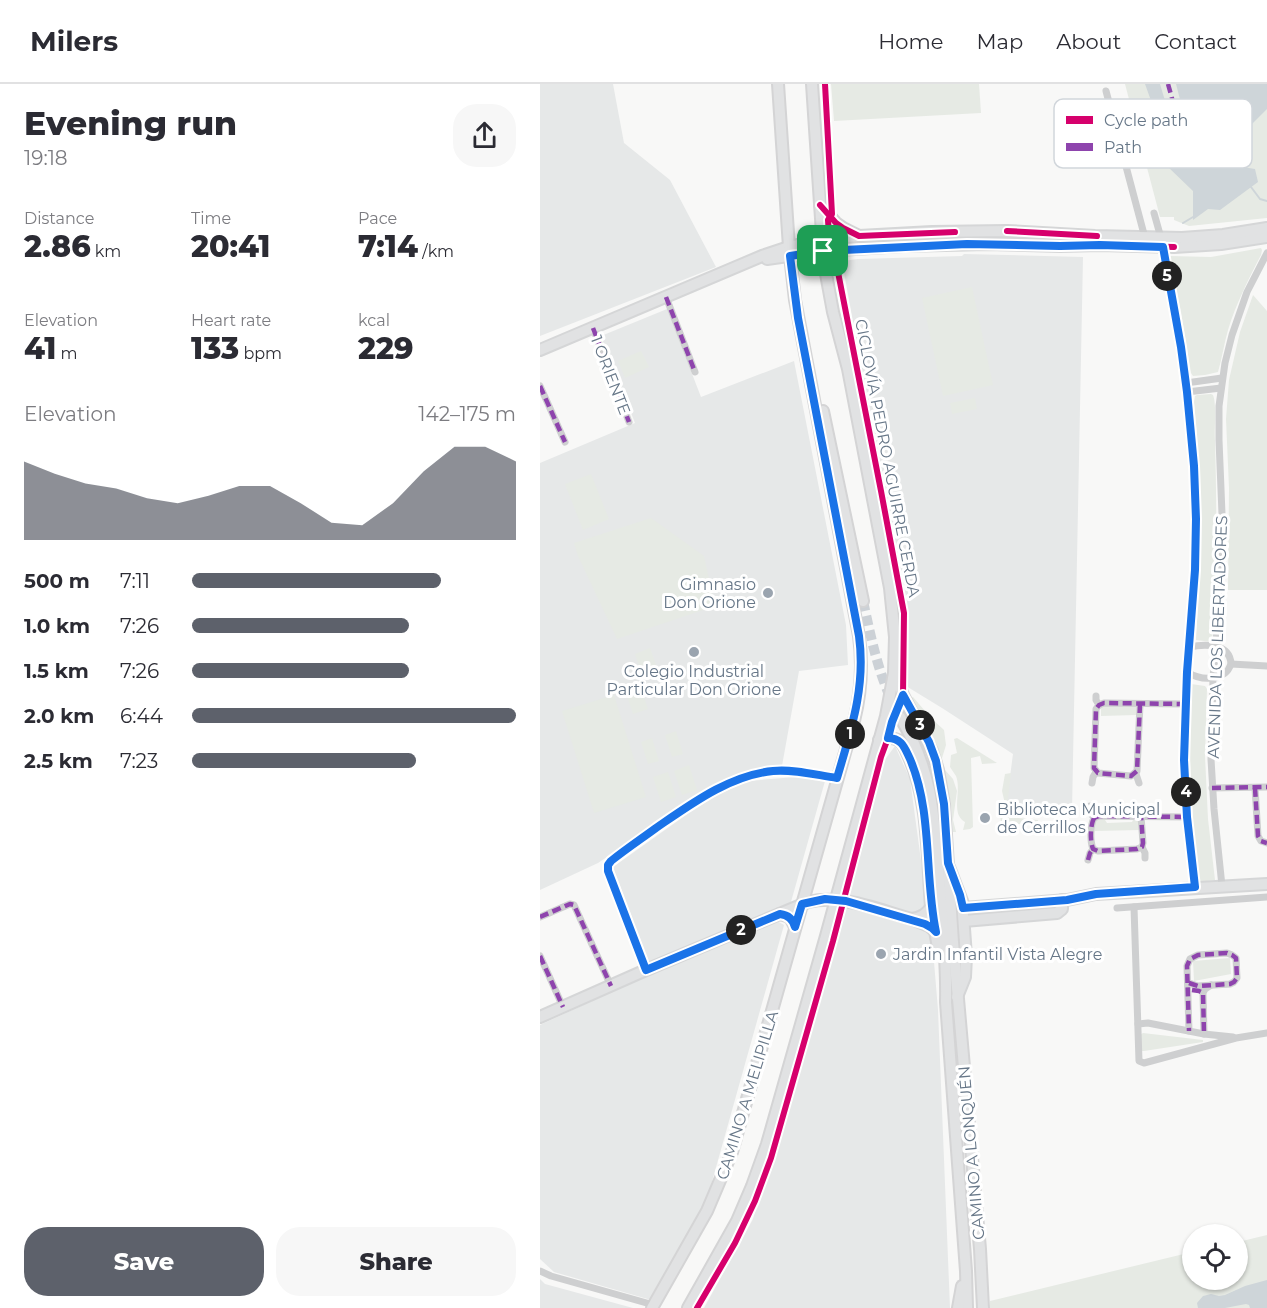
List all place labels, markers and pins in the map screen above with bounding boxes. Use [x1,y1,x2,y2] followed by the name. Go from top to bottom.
[797,225,848,276] pin
[1152,261,1182,291] pin: 5
[663,575,756,612] place label: Gimnasio Don Orione
[761,586,775,600] marker: Gimnasio Don Orione
[687,645,701,659] marker: Colegio Industrial Particular Don Orione
[606,662,782,699] place label: Colegio Industrial Particular Don Orione
[905,710,935,740] pin: 3
[835,719,865,749] pin: 1
[1171,777,1201,807] pin: 4
[997,800,1160,837] place label: Biblioteca Municipal de Cerrillos
[978,811,992,825] marker: Biblioteca Municipal de Cerrillos
[726,915,756,945] pin: 2
[892,945,1102,964] place label: Jardin Infantil Vista Alegre
[874,947,888,961] marker: Jardin Infantil Vista Alegre

